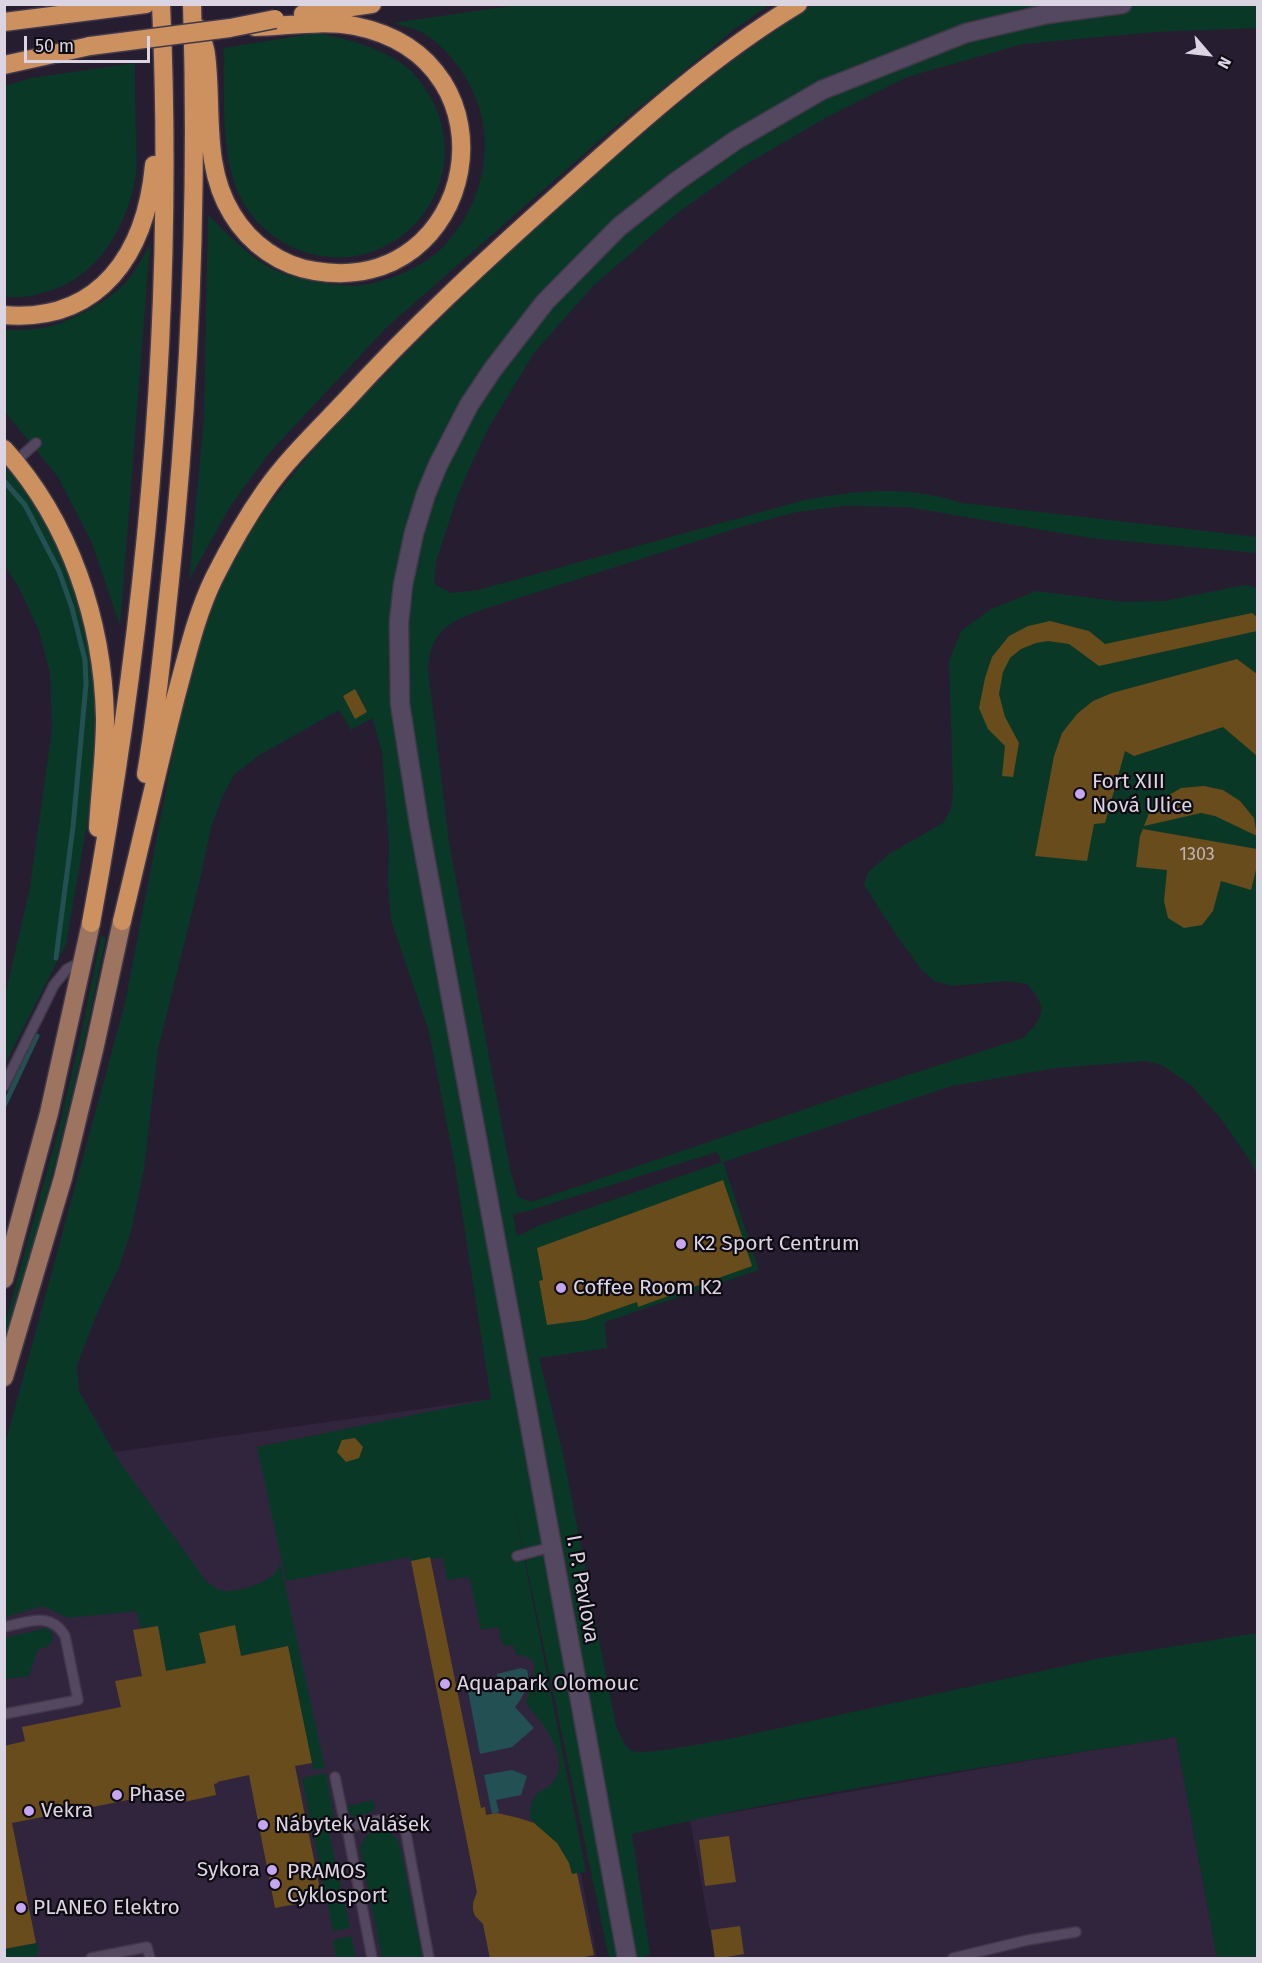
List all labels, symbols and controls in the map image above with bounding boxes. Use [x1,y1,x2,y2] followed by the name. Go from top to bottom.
[27,24,153,62] scale bar
[1178,24,1238,84] north arrow
[35,35,74,57] text: 50 m
[1213,54,1235,72] text: N
[1092,769,1193,819] place label: Fort XIII Nová Ulice
[1073,787,1087,801] marker: Fort XIII Nová Ulice
[1179,844,1215,866] house number: 1303
[693,1231,860,1257] place label: K2 Sport Centrum
[674,1237,688,1251] marker: K2 Sport Centrum
[573,1275,722,1301] place label: Coffee Room K2
[554,1281,568,1295] marker: Coffee Room K2
[560,1533,604,1645] street label: I. P. Pavlova
[457,1671,639,1697] place label: Aquapark Olomouc
[438,1677,452,1691] marker: Aquapark Olomouc
[129,1782,186,1808] place label: Phase
[110,1788,124,1802] marker: Phase
[41,1798,93,1824] place label: Vekra
[22,1804,36,1818] marker: Vekra
[275,1812,430,1838] place label: Nábytek Valášek
[256,1818,270,1832] marker: Nábytek Valášek
[197,1857,260,1883] place label: Sykora
[287,1859,387,1909] place label: PRAMOS Cyklosport
[265,1863,279,1877] marker: Sykora
[268,1877,282,1891] marker: PRAMOS Cyklosport
[33,1895,180,1921] place label: PLANEO Elektro
[14,1901,28,1915] marker: PLANEO Elektro

